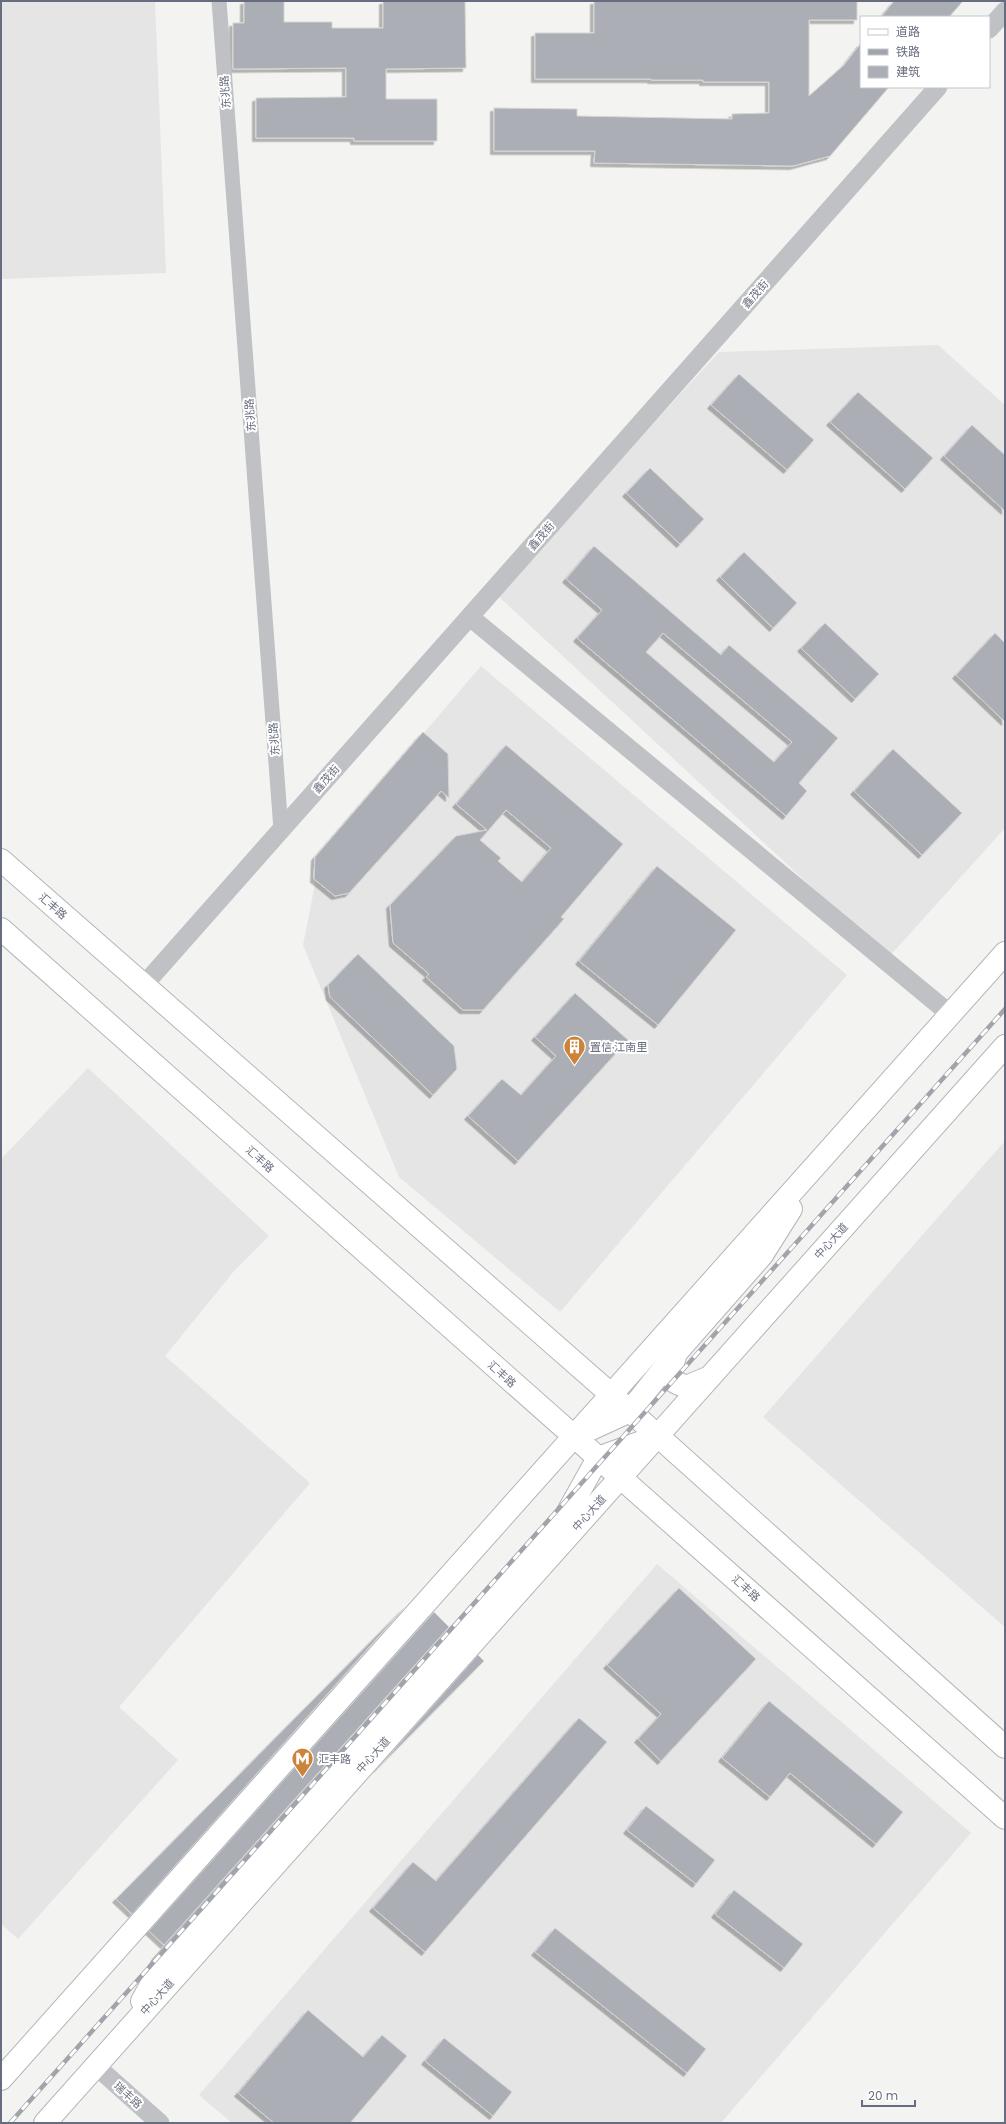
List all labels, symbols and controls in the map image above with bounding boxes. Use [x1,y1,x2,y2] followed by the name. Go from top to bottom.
[860,16,990,88] legend
[896,23,920,40] text: 道路
[896,43,920,60] text: 铁路
[896,63,920,80] text: 建筑
[216,75,234,109] street label: 东兆路
[738,276,772,312] street label: 鑫茂街
[241,398,259,432] street label: 东兆路
[524,518,558,554] street label: 鑫茂街
[265,722,283,756] street label: 东兆路
[309,761,343,797] street label: 鑫茂街
[35,889,71,923] street label: 汇丰路
[561,1034,587,1067] building icon: 置信·江南里
[590,1039,647,1055] place label: 置信·江南里
[242,1142,278,1176] street label: 汇丰路
[810,1219,852,1263] street label: 中心大道
[484,1357,520,1391] street label: 汇丰路
[568,1491,610,1535] street label: 中心大道
[728,1571,764,1605] street label: 汇丰路
[352,1733,394,1777] street label: 中心大道
[289,1746,315,1779] metro station icon: 汇丰路
[318,1751,351,1767] place label: 汇丰路
[136,1975,178,2019] street label: 中心大道
[110,2078,146,2112] street label: 瑞丰路
[862,2082,915,2108] scale bar
[868,2087,898,2104] text: 20 m

